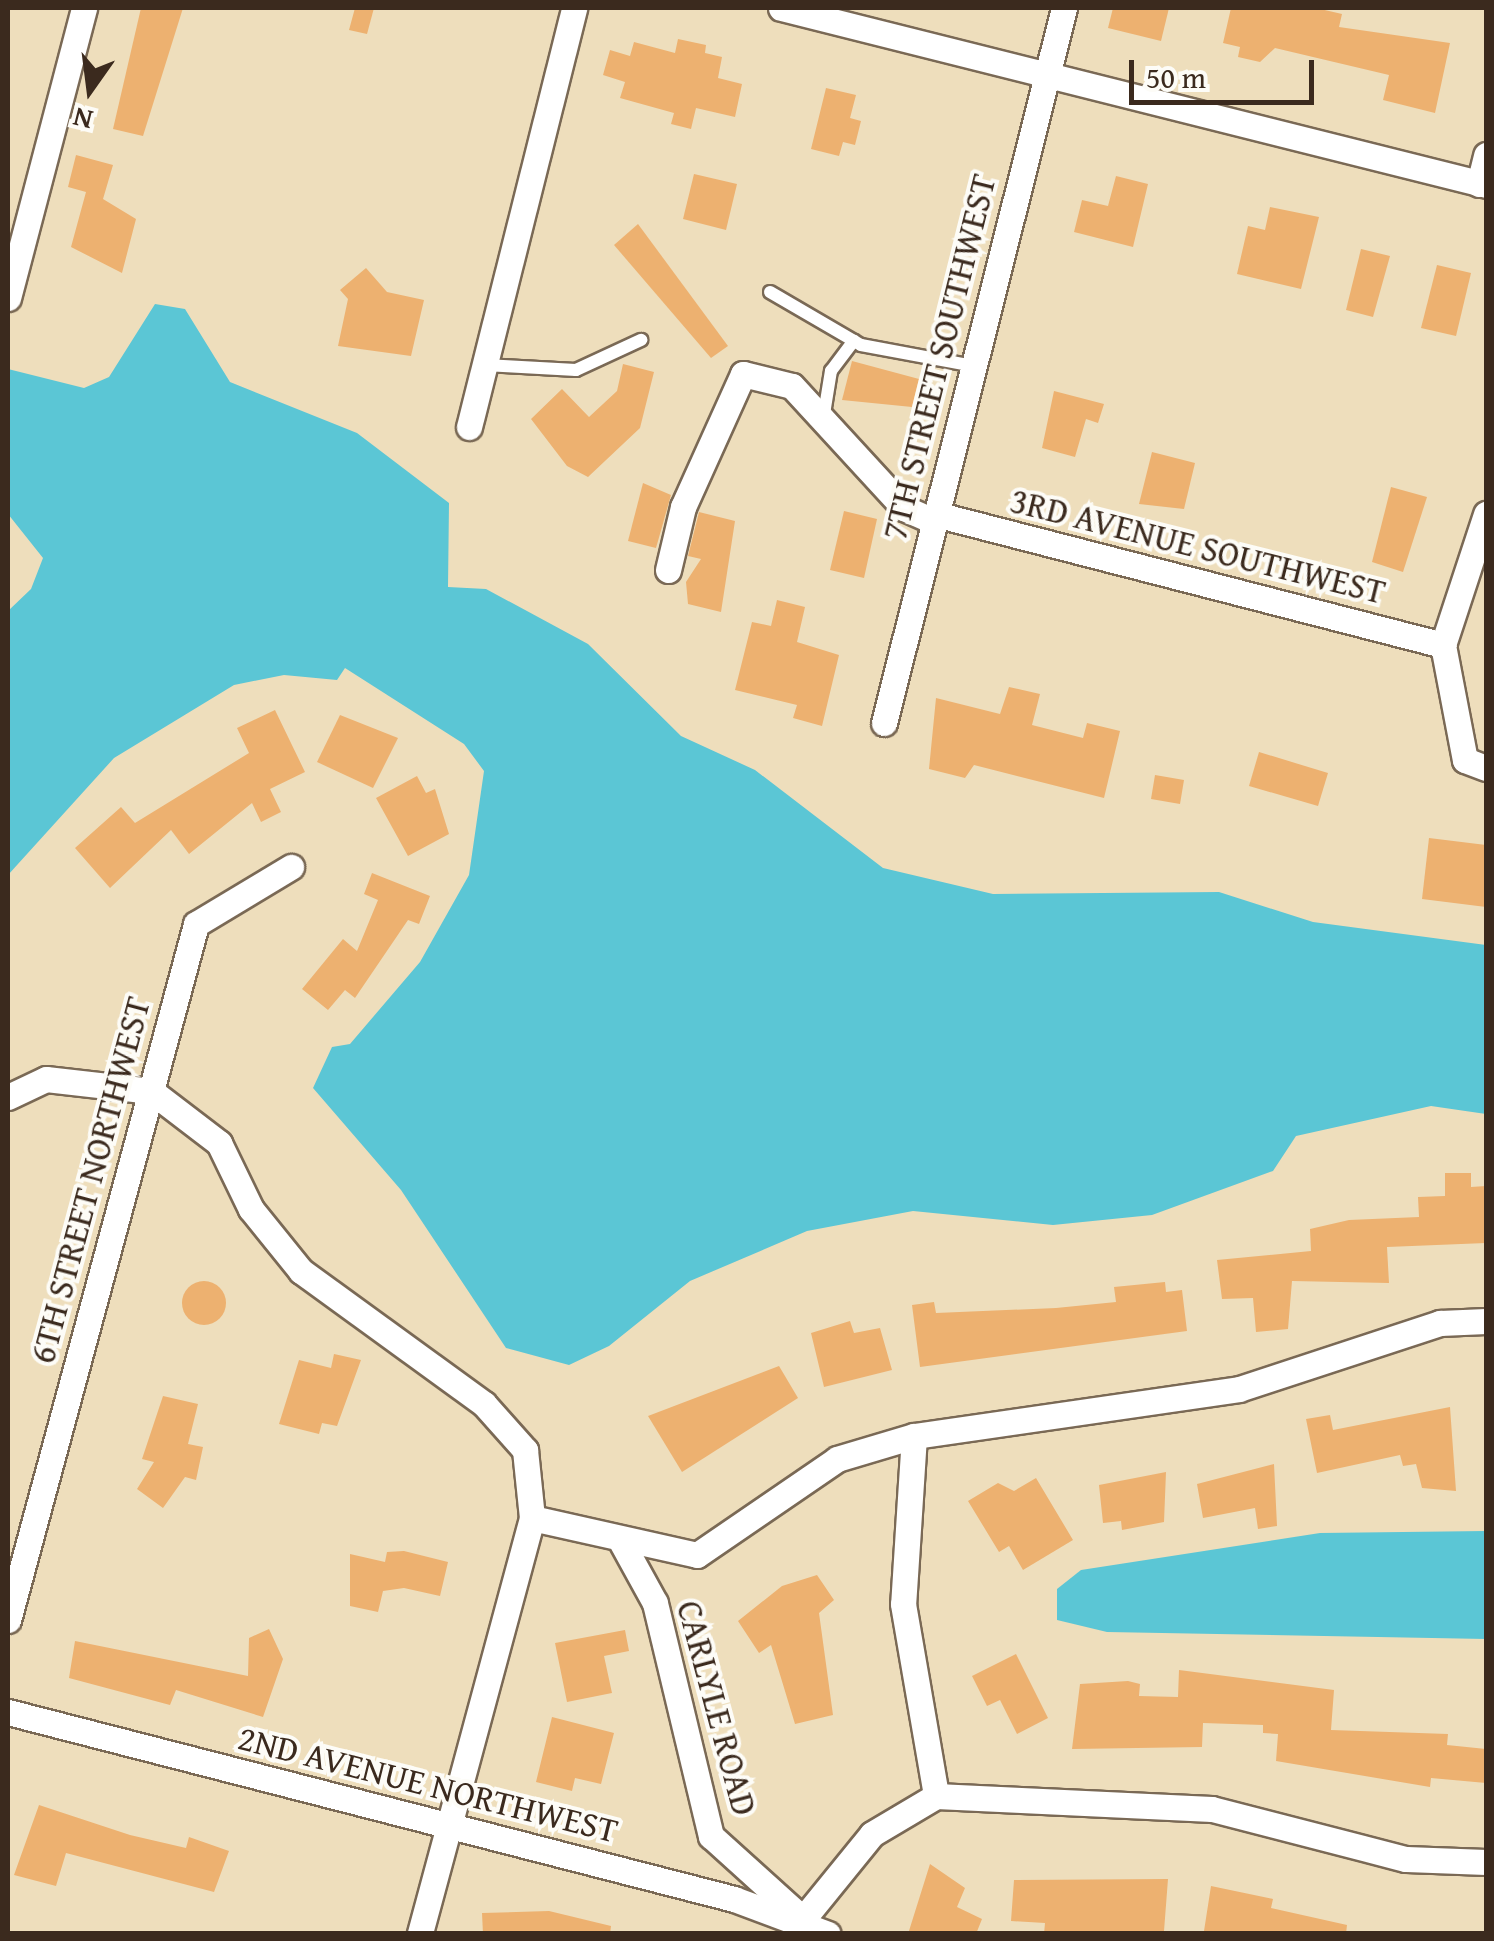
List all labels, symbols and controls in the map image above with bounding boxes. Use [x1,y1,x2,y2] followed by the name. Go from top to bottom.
[40,40,140,140] north arrow
[1134,40,1319,102] scale bar
[1146,55,1206,99] text: 50 m
[69,97,97,142] text: N
[873,170,1005,544] street label: 7TH STREET SOUTHWEST
[1006,479,1390,613] street label: 3RD AVENUE SOUTHWEST
[21,992,159,1368] street label: 6TH STREET NORTHWEST
[668,1596,766,1820] street label: CARLYLE ROAD
[234,1716,622,1852] street label: 2ND AVENUE NORTHWEST

